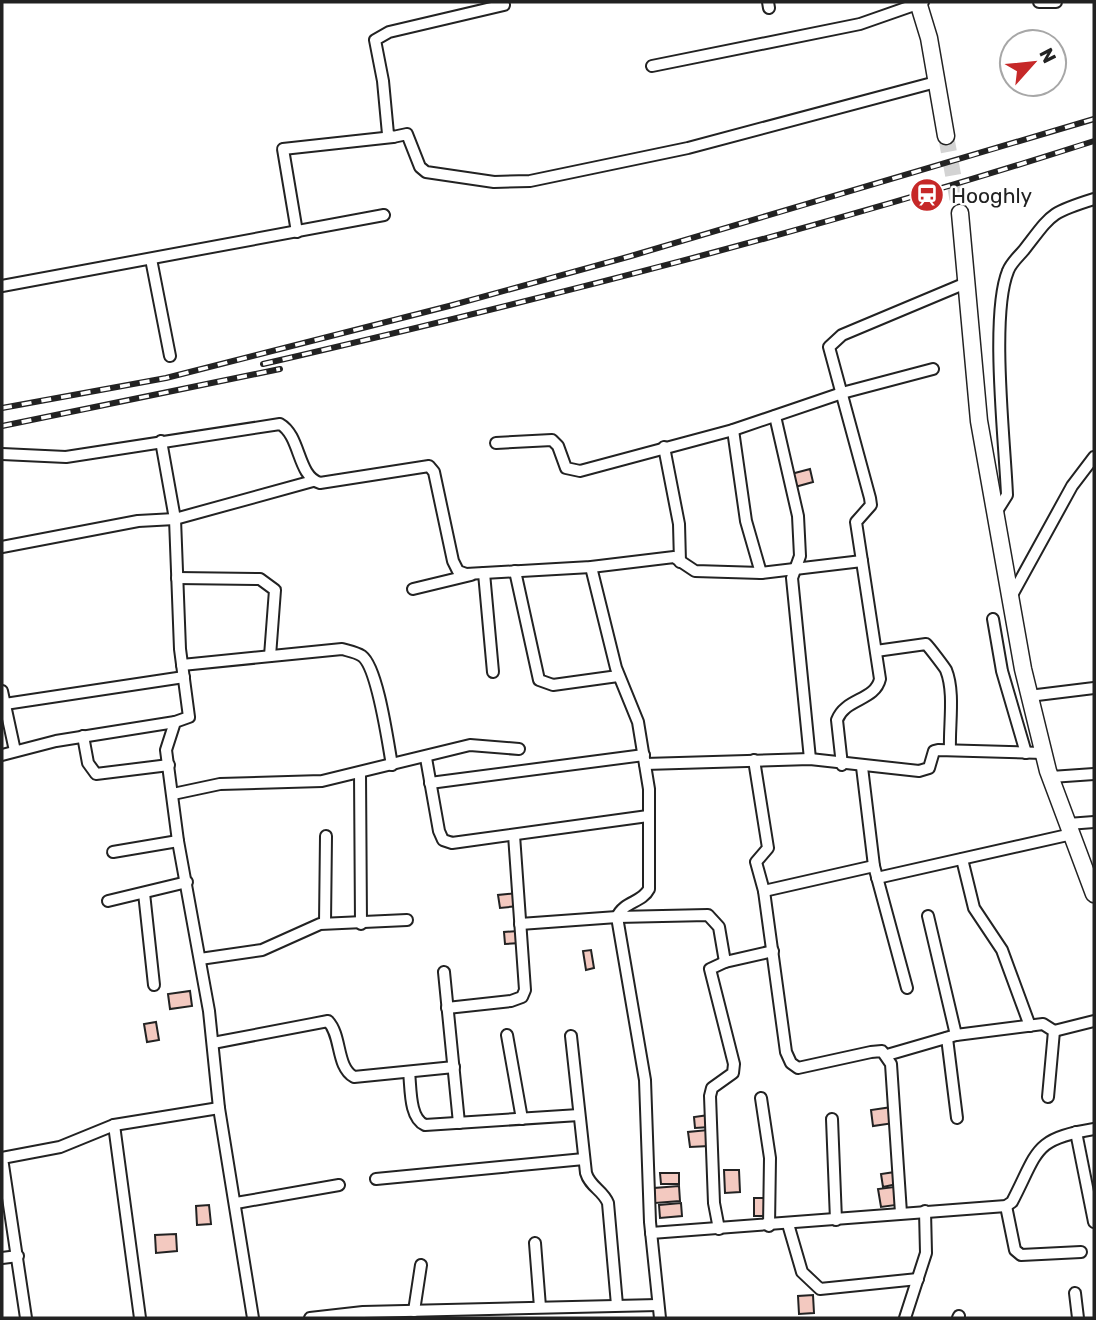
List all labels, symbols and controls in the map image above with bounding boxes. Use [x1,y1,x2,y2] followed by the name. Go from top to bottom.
[998,28,1068,98] north arrow
[1034,44,1061,67] text: N
[908,176,946,214] station icon: Hooghly
[951,183,1033,208] place label: Hooghly

